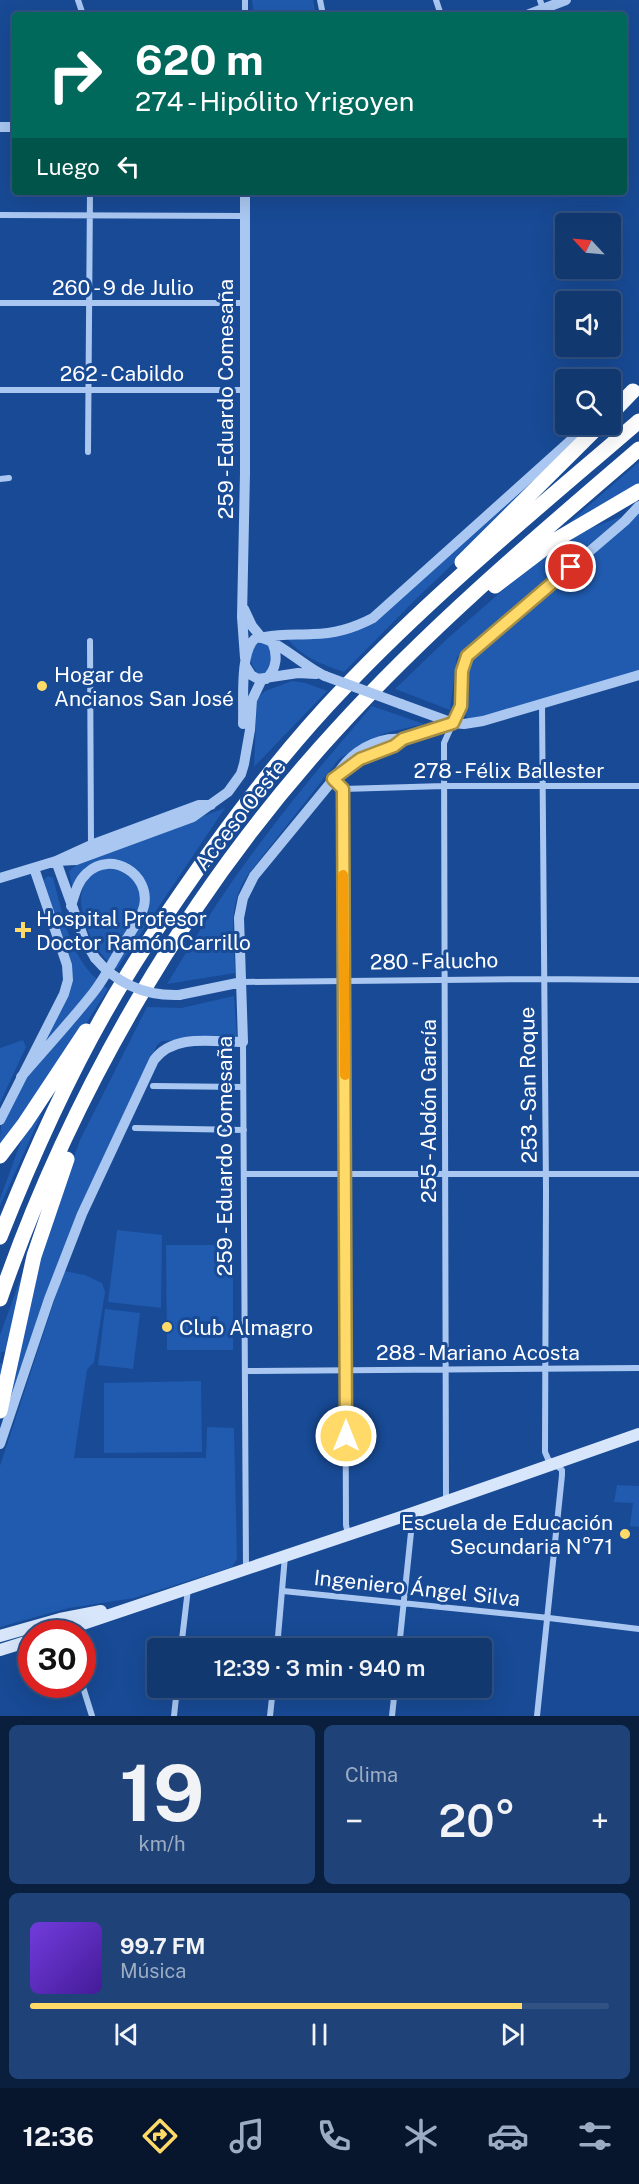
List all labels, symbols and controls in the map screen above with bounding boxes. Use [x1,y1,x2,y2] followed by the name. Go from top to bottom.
[135,35,264,84] text: 620 m
[36,36,114,114] icon: right
[135,85,414,117] text: 274 - Hipólito Yrigoyen
[112,150,145,183] icon: left
[36,154,100,180] text: Luego
[555,213,621,279] north arrow
[555,213,621,435] map controls
[52,275,194,300] street label: 260 - 9 de Julio
[213,279,238,519] street label: 259 - Eduardo Comesaña
[555,291,621,357] button: sound
[60,361,184,386] street label: 262 - Cabildo
[555,369,621,435] button: search
[545,541,596,592] pin
[554,550,587,583] icon: arrive
[54,662,234,711] place label: Hogar de Ancianos San José
[35,679,49,693] marker: Hogar de Ancianos San José
[189,755,291,875] street label: Acceso Oeste
[414,758,604,783] street label: 278 - Félix Ballester
[36,906,251,955] place label: Hospital Profesor Doctor Ramón Carrillo
[14,921,32,939] marker: Hospital Profesor Doctor Ramón Carrillo
[370,947,498,975] street label: 280 - Falucho
[514,1006,542,1164] street label: 253 - San Roque
[416,1019,441,1203] street label: 255 - Abdón García
[212,1036,237,1276] street label: 259 - Eduardo Comesaña
[179,1315,313,1340] place label: Club Almagro
[160,1320,174,1334] marker: Club Almagro
[376,1340,580,1365] street label: 288 - Mariano Acosta
[314,1404,378,1468] position arrow
[401,1510,613,1559] place label: Escuela de Educación Secundaria N°71
[618,1527,632,1541] marker: Escuela de Educación Secundaria N°71
[313,1565,521,1611] street label: Ingeniero Ángel Silva
[18,1620,96,1698] speed limit sign: 30
[214,1655,425,1681] text: 12:39 · 3 min · 940 m
[120,1747,204,1839] text: 19
[345,1763,398,1787] text: Clima
[438,1794,516,1847] text: 20°
[345,1802,363,1840] text: −
[591,1802,609,1840] text: +
[138,1832,186,1856] text: km/h
[120,1933,205,1959] text: 99.7 FM
[120,1959,186,1983] text: Música
[110,2018,143,2051] icon: previous
[303,2018,336,2051] icon: pause
[496,2018,529,2051] icon: next
[139,2115,181,2157] icon: directions
[226,2115,268,2157] icon: music
[313,2115,355,2157] icon: phone
[400,2115,442,2157] icon: climate
[487,2115,529,2157] icon: car
[574,2115,616,2157] icon: filters
[23,2120,94,2152] text: 12:36

